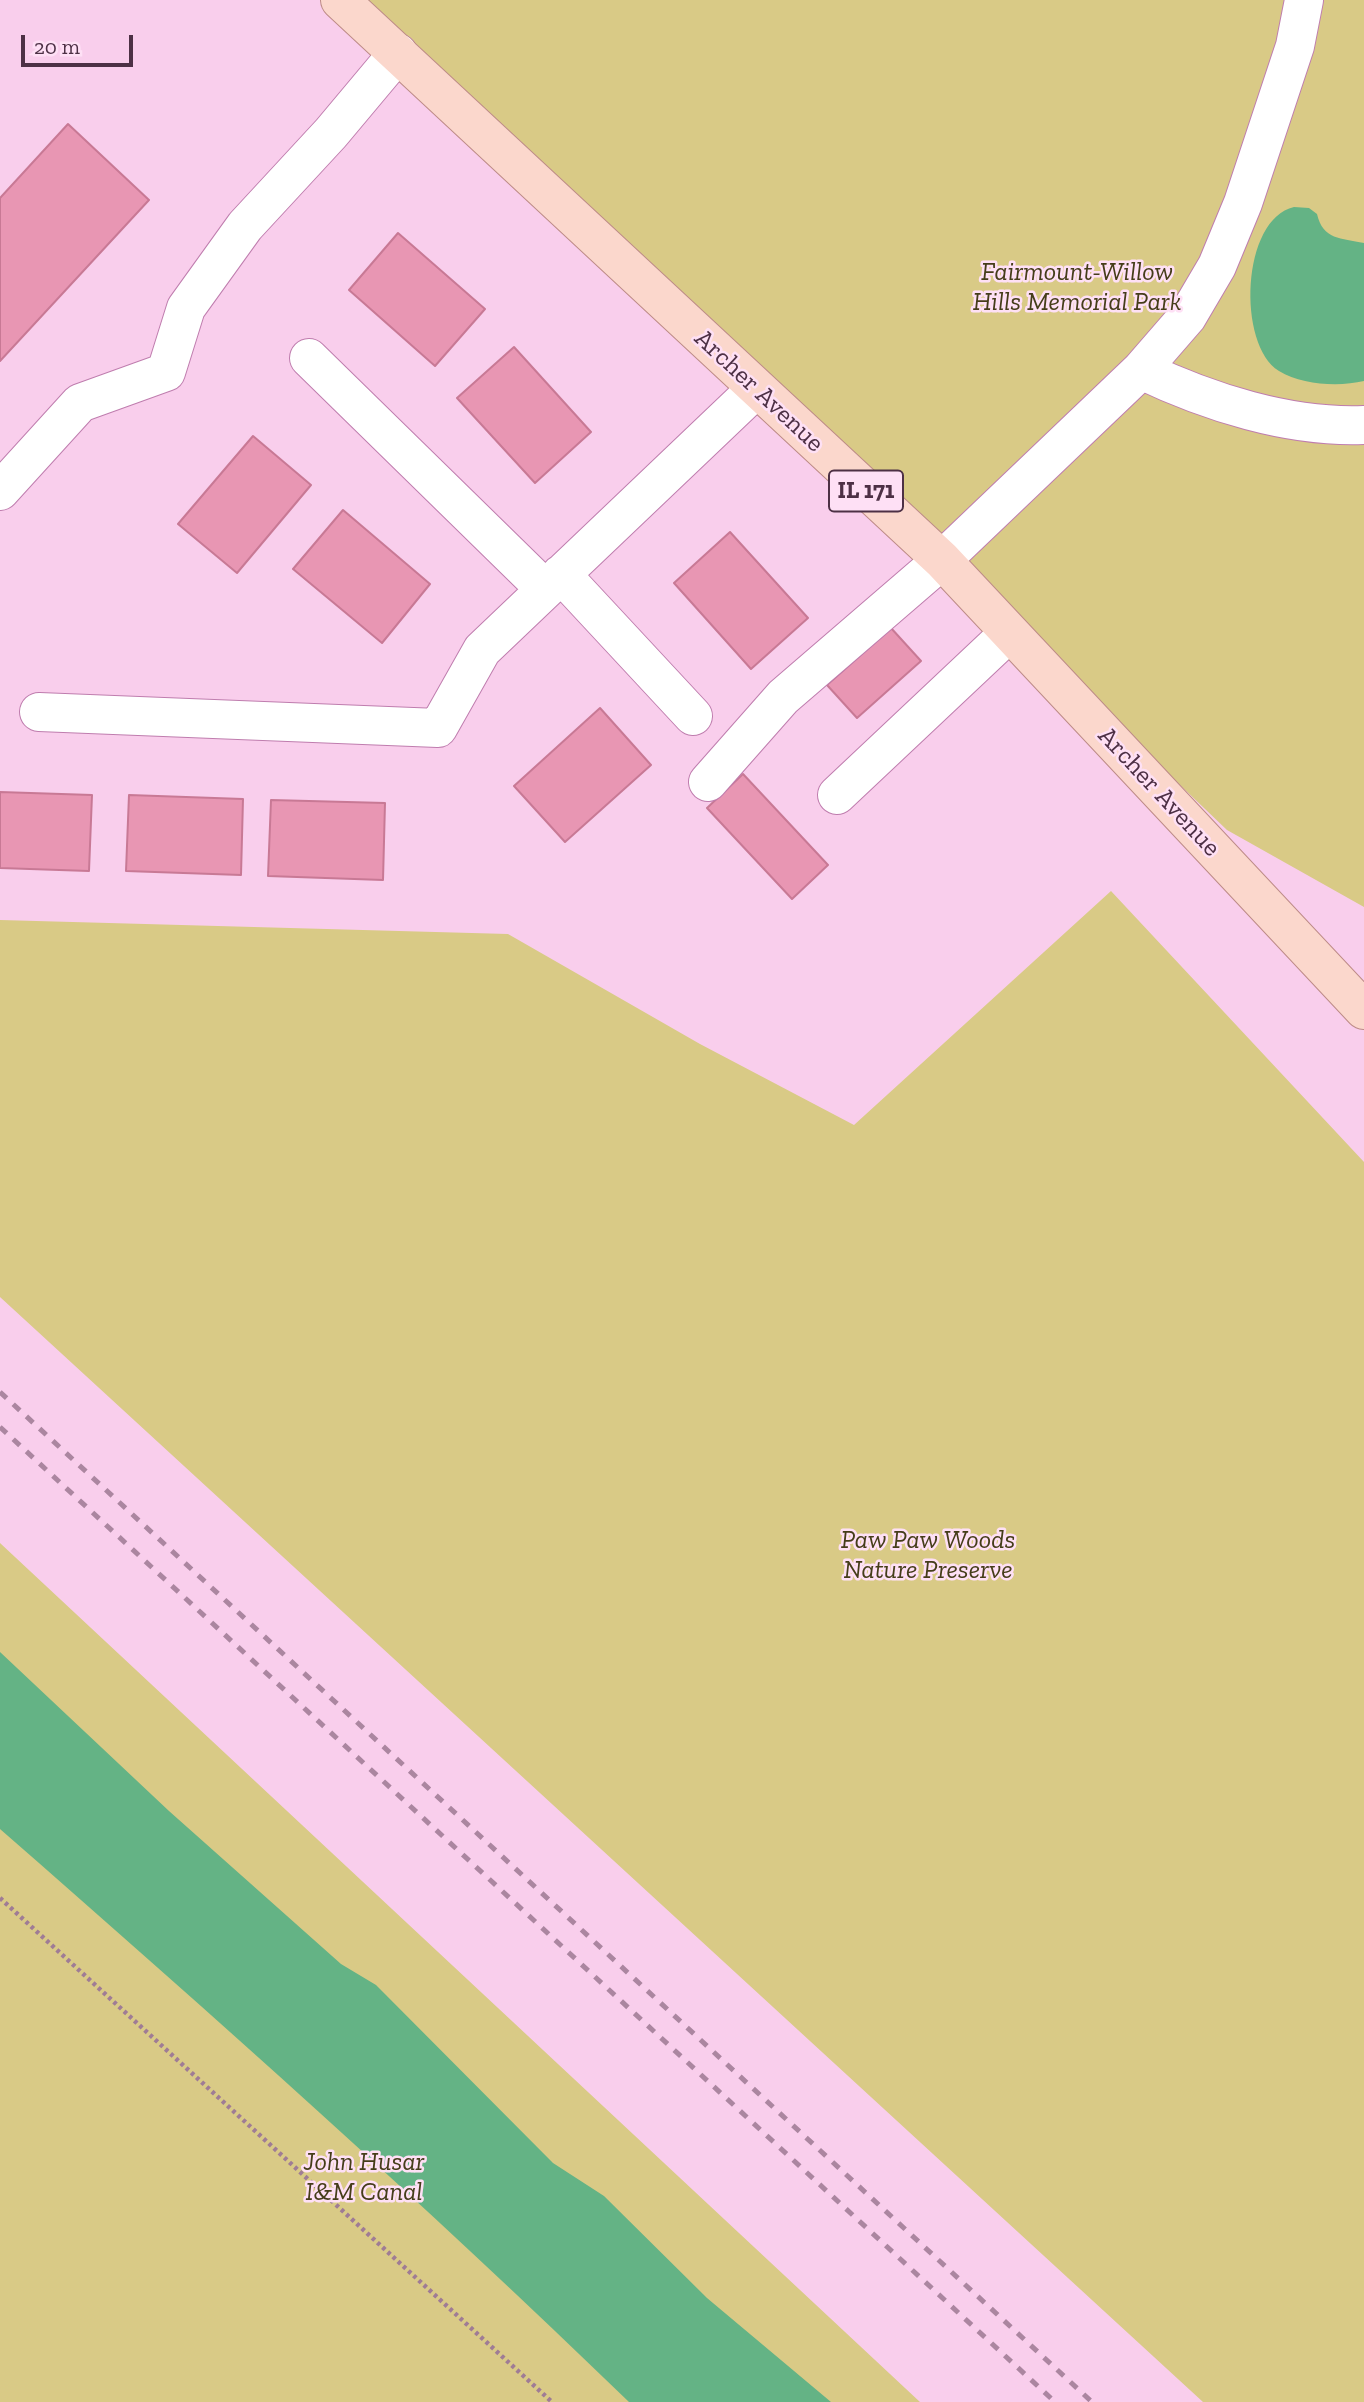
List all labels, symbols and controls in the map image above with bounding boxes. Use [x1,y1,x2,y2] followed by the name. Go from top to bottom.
[24,21,136,65] scale bar
[34,34,80,59] text: 20 m
[973,257,1181,318] park label: Fairmount-Willow Hills Memorial Park
[688,323,830,459] street label: Archer Avenue
[829,470,903,512] road number: IL 171
[1091,721,1227,863] street label: Archer Avenue
[841,1525,1015,1586] park label: Paw Paw Woods Nature Preserve
[304,2147,424,2208] park label: John Husar I&M Canal

